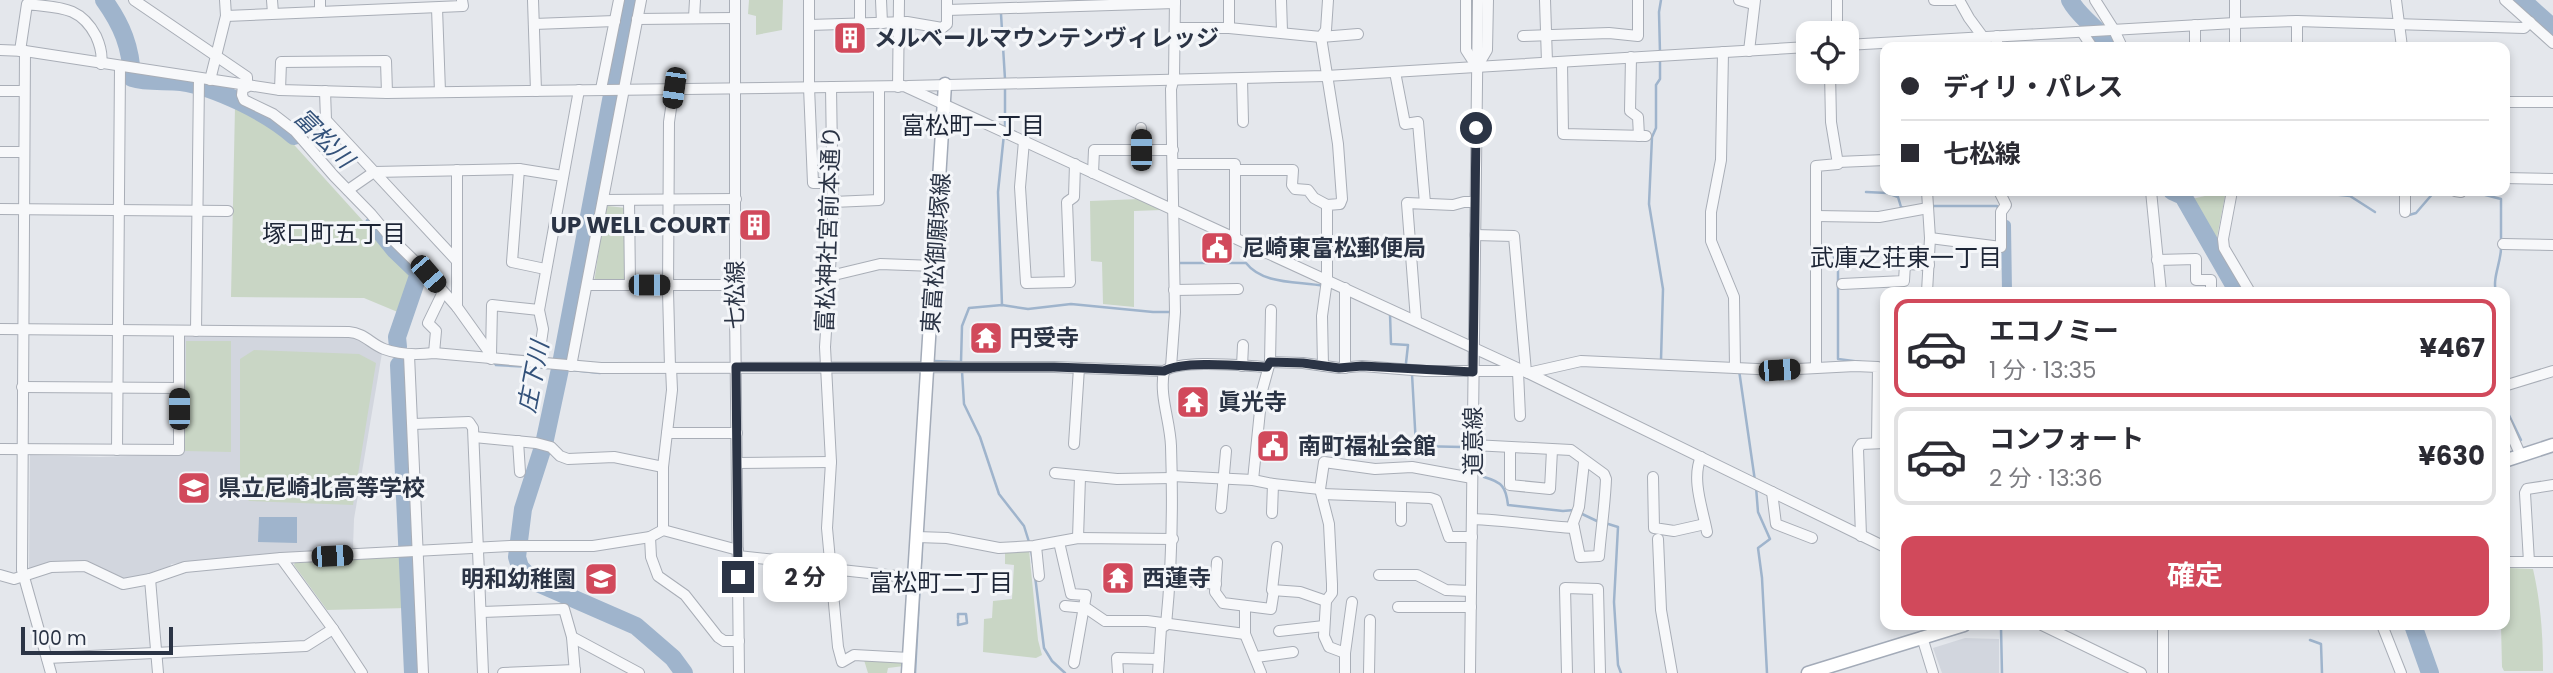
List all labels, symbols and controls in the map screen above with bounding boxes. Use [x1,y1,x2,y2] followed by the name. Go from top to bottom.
[831,19,869,57] building icon: メルベールマウンテンヴィレッジ
[1796,21,1859,84] map controls
[1796,21,1859,84] button: locate
[874,22,1219,54] place label: メルベールマウンテンヴィレッジ
[661,66,688,110] car
[1943,69,2123,105] text: ディリ・パレス
[287,101,363,177] water label: 富松川
[901,109,1045,142] district label: 富松町一丁目
[1460,112,1492,144] route start
[808,125,848,333] street label: 富松神社宮前本通り
[1131,129,1152,171] car
[1943,136,2021,172] text: 七松線
[914,172,958,334] street label: 東富松御願塚線
[736,206,774,244] building icon: UP WELL COURT
[551,209,730,241] place label: UP WELL COURT
[262,217,406,250] district label: 塚口町五丁目
[1198,229,1236,267] public building icon: 尼崎東富松郵便局
[1242,232,1426,264] place label: 尼崎東富松郵便局
[1810,241,2002,274] district label: 武庫之荘東一丁目
[407,251,450,297] car
[719,261,751,330] street label: 七松線
[629,275,671,296] car
[1989,313,2119,349] text: エコノミー
[1905,317,1968,380] icon: car
[967,319,1005,357] temple icon: 円受寺
[1010,322,1079,354] place label: 円受寺
[2419,330,2485,366] text: ¥467
[510,336,557,415] water label: 庄下川
[1989,354,2096,386] text: 1 分 · 13:35
[1758,358,1801,382] car
[1174,383,1212,421] temple icon: 眞光寺
[1218,386,1287,418] place label: 眞光寺
[169,388,190,430] car
[1457,407,1489,476] street label: 道意線
[1989,421,2144,457] text: コンフォート
[1905,425,1968,488] icon: car
[1254,427,1292,465] public building icon: 南町福祉会館
[1298,430,1436,462] place label: 南町福祉会館
[2418,438,2485,474] text: ¥630
[1989,462,2102,494] text: 2 分 · 13:36
[175,469,213,507] school or university icon: 県立尼崎北高等学校
[218,472,425,504] place label: 県立尼崎北高等学校
[1901,536,2489,616] button: 確定
[311,544,354,568] car
[762,552,846,602] callout: 2 分
[1099,559,1137,597] temple icon: 西蓮寺
[582,560,620,598] school or university icon: 明和幼稚園
[722,561,754,593] route end
[784,561,826,593] text: 2 分
[1142,562,1211,594] place label: 西蓮寺
[461,563,576,595] place label: 明和幼稚園
[869,566,1013,599] district label: 富松町二丁目
[21,624,173,656] scale bar
[32,625,87,652] text: 100 m

